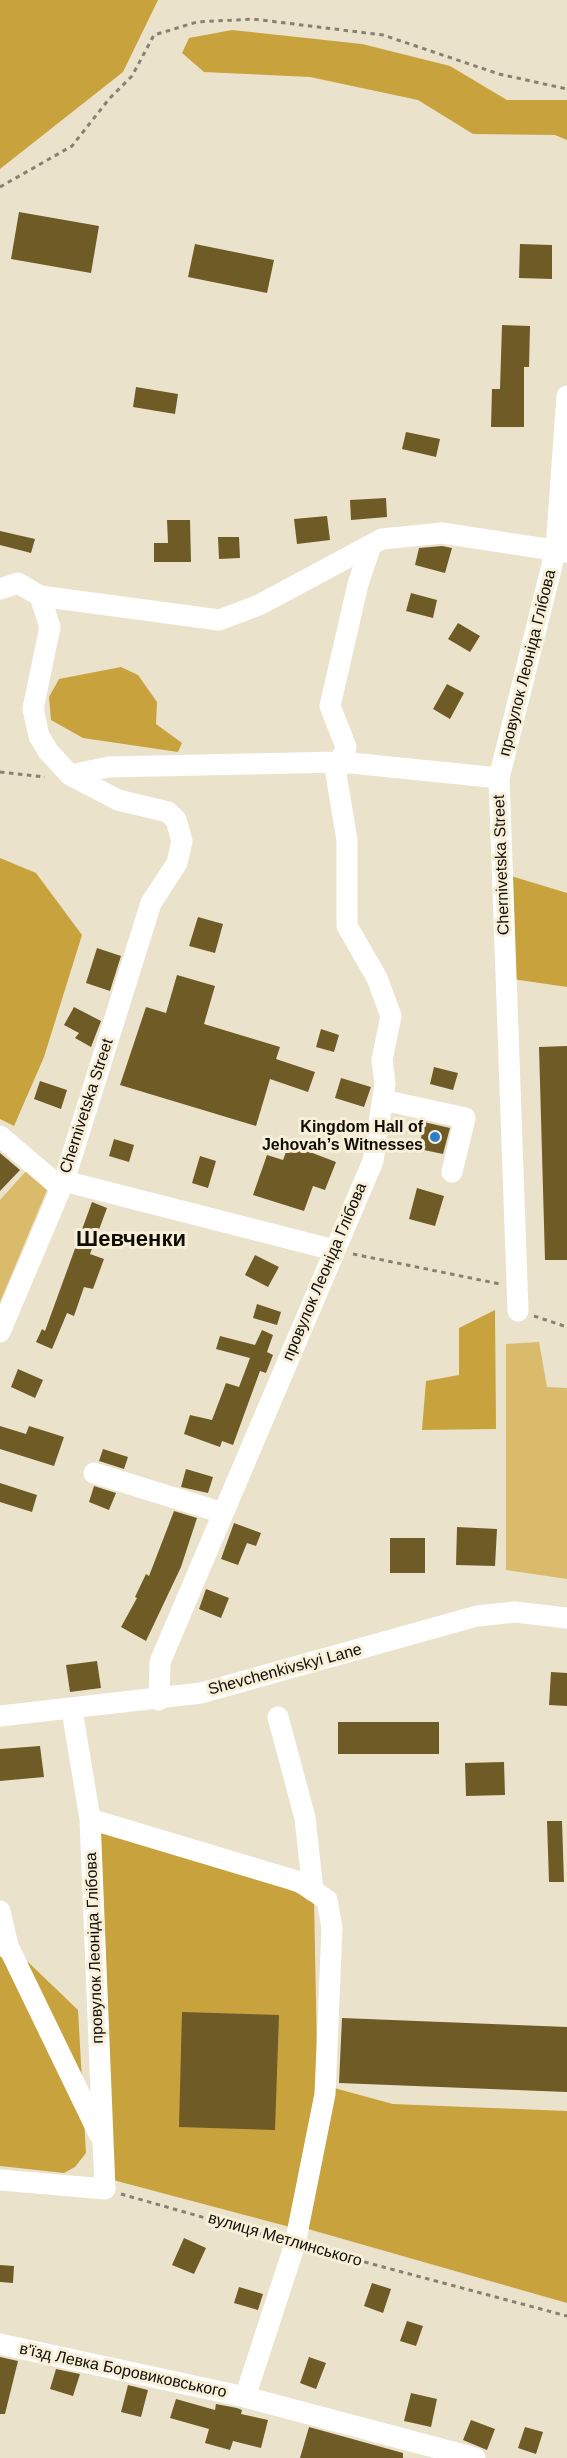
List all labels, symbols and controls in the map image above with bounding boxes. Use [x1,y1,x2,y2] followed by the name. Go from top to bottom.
[496,568,560,758] street label: провулок Леоніда Глібова
[490,794,514,936] street label: Chernivetska Street
[56,1036,118,1176] street label: Chernivetska Street
[262,1118,423,1156] place label: Kingdom Hall of Jehovah’s Witnesses
[428,1130,442,1144] marker: Kingdom Hall of Jehovah’s Witnesses
[279,1180,371,1364] street label: провулок Леоніда Глібова
[76,1227,186,1253] district label: Шевченки
[206,1640,364,1700] street label: Shevchenkivskyi Lane
[82,1852,108,2044] street label: провулок Леоніда Глібова
[206,2209,364,2271] street label: вулиця Метлинського
[18,2340,228,2402] street label: в'їзд Левка Боровиковського

